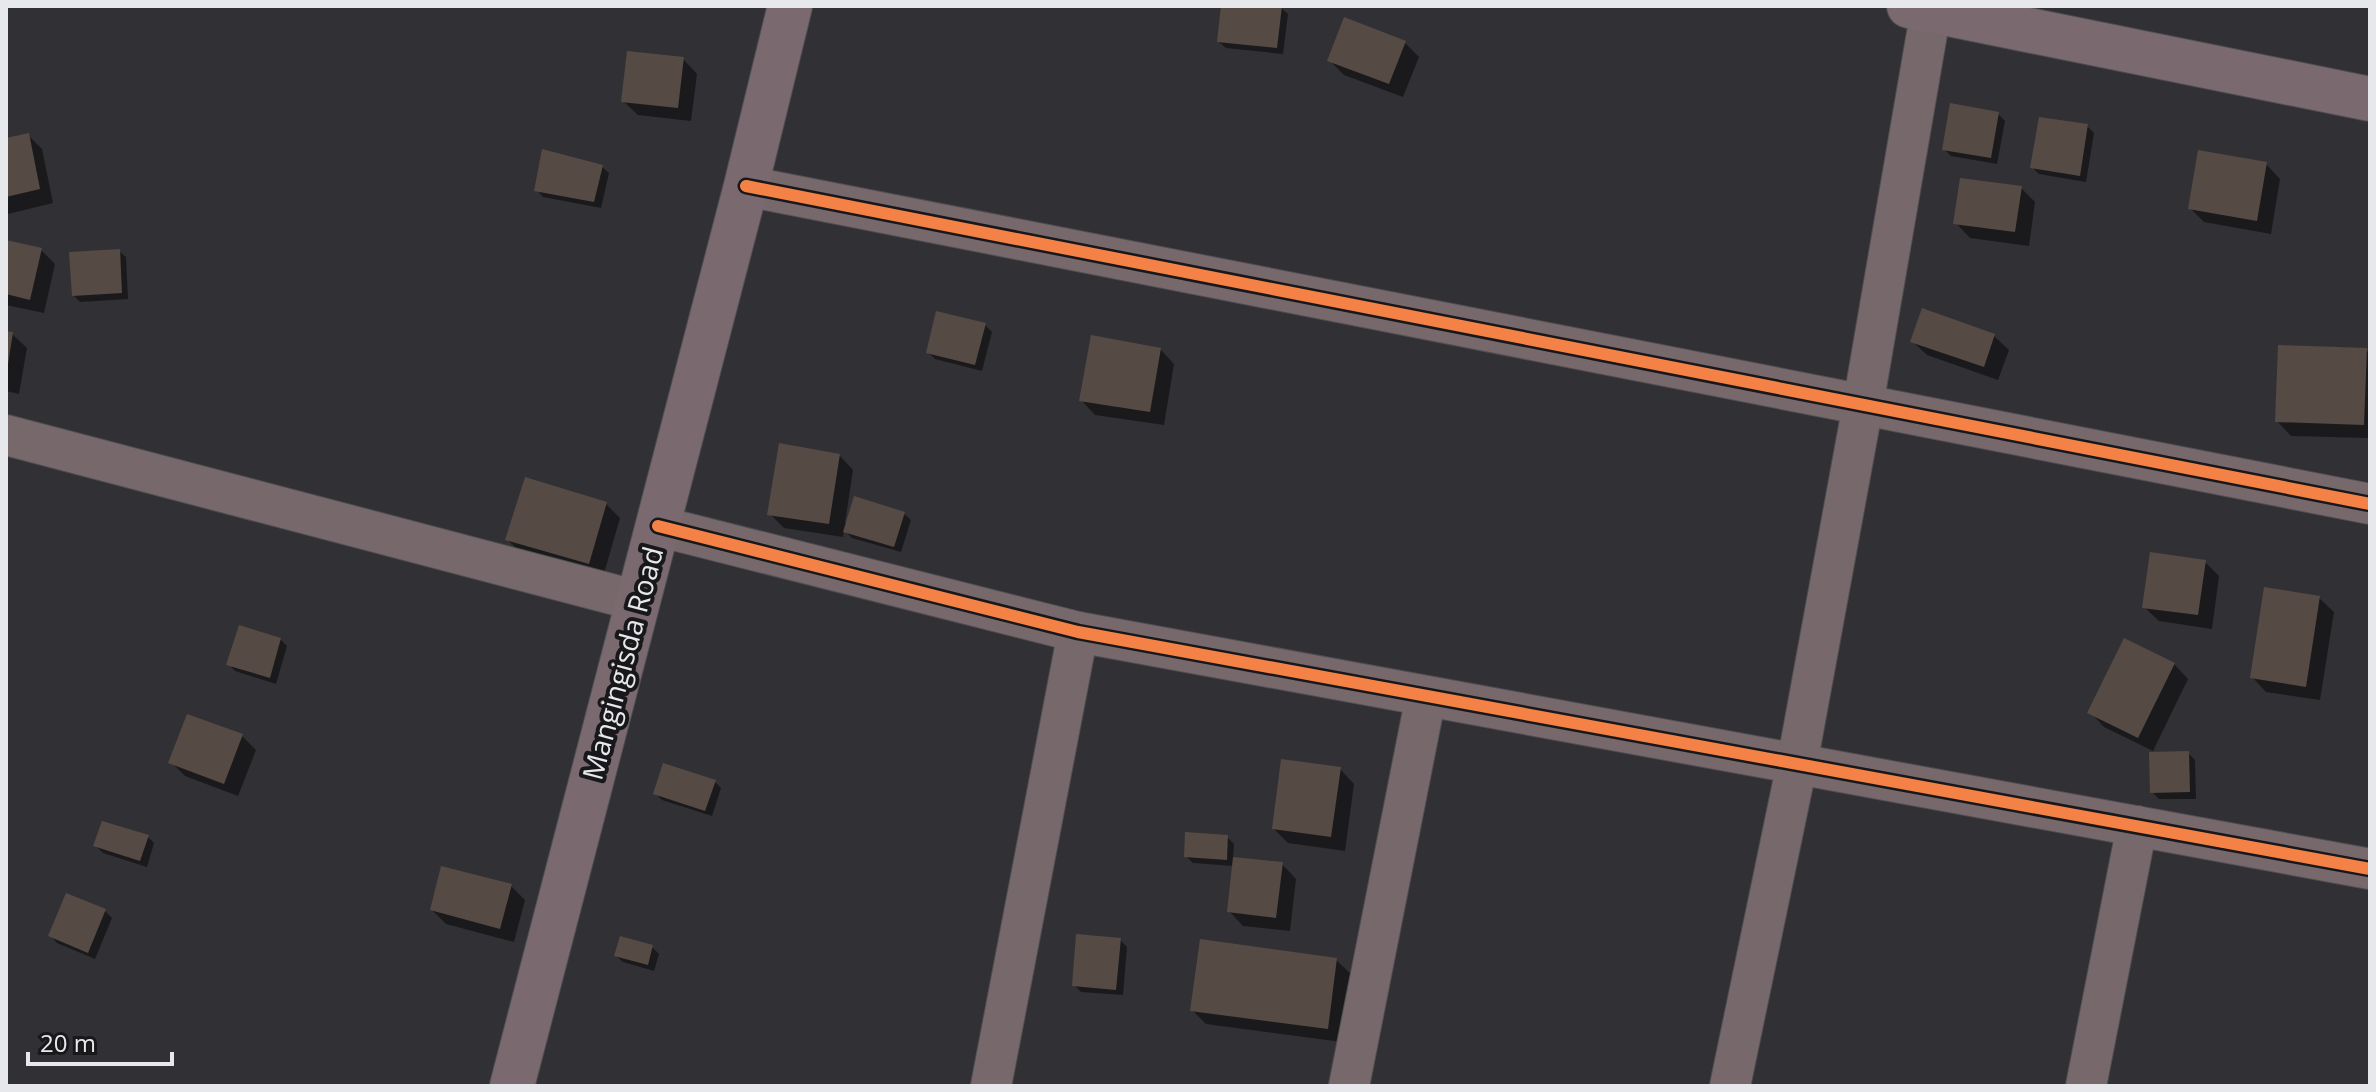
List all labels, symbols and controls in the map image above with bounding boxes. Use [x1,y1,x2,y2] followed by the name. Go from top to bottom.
[573,542,671,784] street label: Mangingisda Road
[28,1016,172,1066] scale bar
[40,1026,96,1059] text: 20 m

